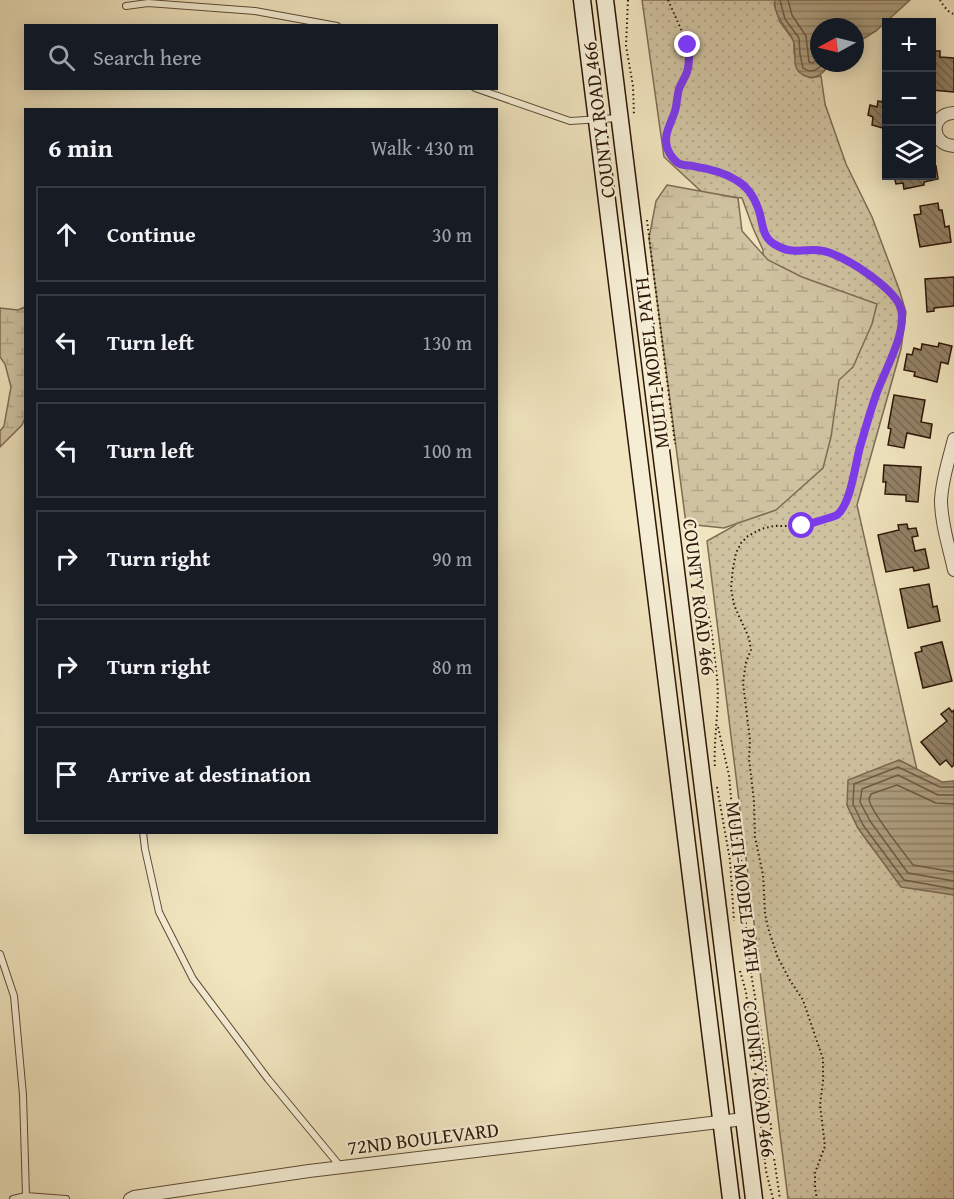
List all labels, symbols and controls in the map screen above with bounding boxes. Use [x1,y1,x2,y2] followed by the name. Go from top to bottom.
[810,18,864,72] north arrow
[882,18,936,180] map controls
[882,18,936,72] button: +
[24,24,498,90] search box
[674,31,700,57] route end
[574,40,622,200] street label: COUNTY ROAD 466
[45,41,78,74] icon: search
[93,41,202,73] text: Search here
[882,72,936,126] button: −
[882,126,936,180] button: layers
[48,128,113,167] text: 6 min
[371,133,474,162] text: Walk · 430 m
[50,218,83,251] icon: ahead
[107,218,196,250] text: Continue
[432,220,472,249] text: 30 m
[626,276,676,450] street label: MULTI-MODEL PATH
[50,326,83,359] icon: left
[107,326,194,358] text: Turn left
[422,328,472,357] text: 130 m
[50,434,83,467] icon: left
[107,434,194,466] text: Turn left
[422,436,472,465] text: 100 m
[788,512,814,538] route start
[676,517,724,677] street label: COUNTY ROAD 466
[50,542,83,575] icon: right
[107,542,210,574] text: Turn right
[432,544,472,573] text: 90 m
[50,650,83,683] icon: right
[107,650,210,682] text: Turn right
[432,652,472,681] text: 80 m
[50,758,83,791] icon: arrive
[107,758,311,790] text: Arrive at destination
[719,800,769,974] street label: MULTI-MODEL PATH
[736,999,784,1159] street label: COUNTY ROAD 466
[346,1114,500,1162] street label: 72ND BOULEVARD

